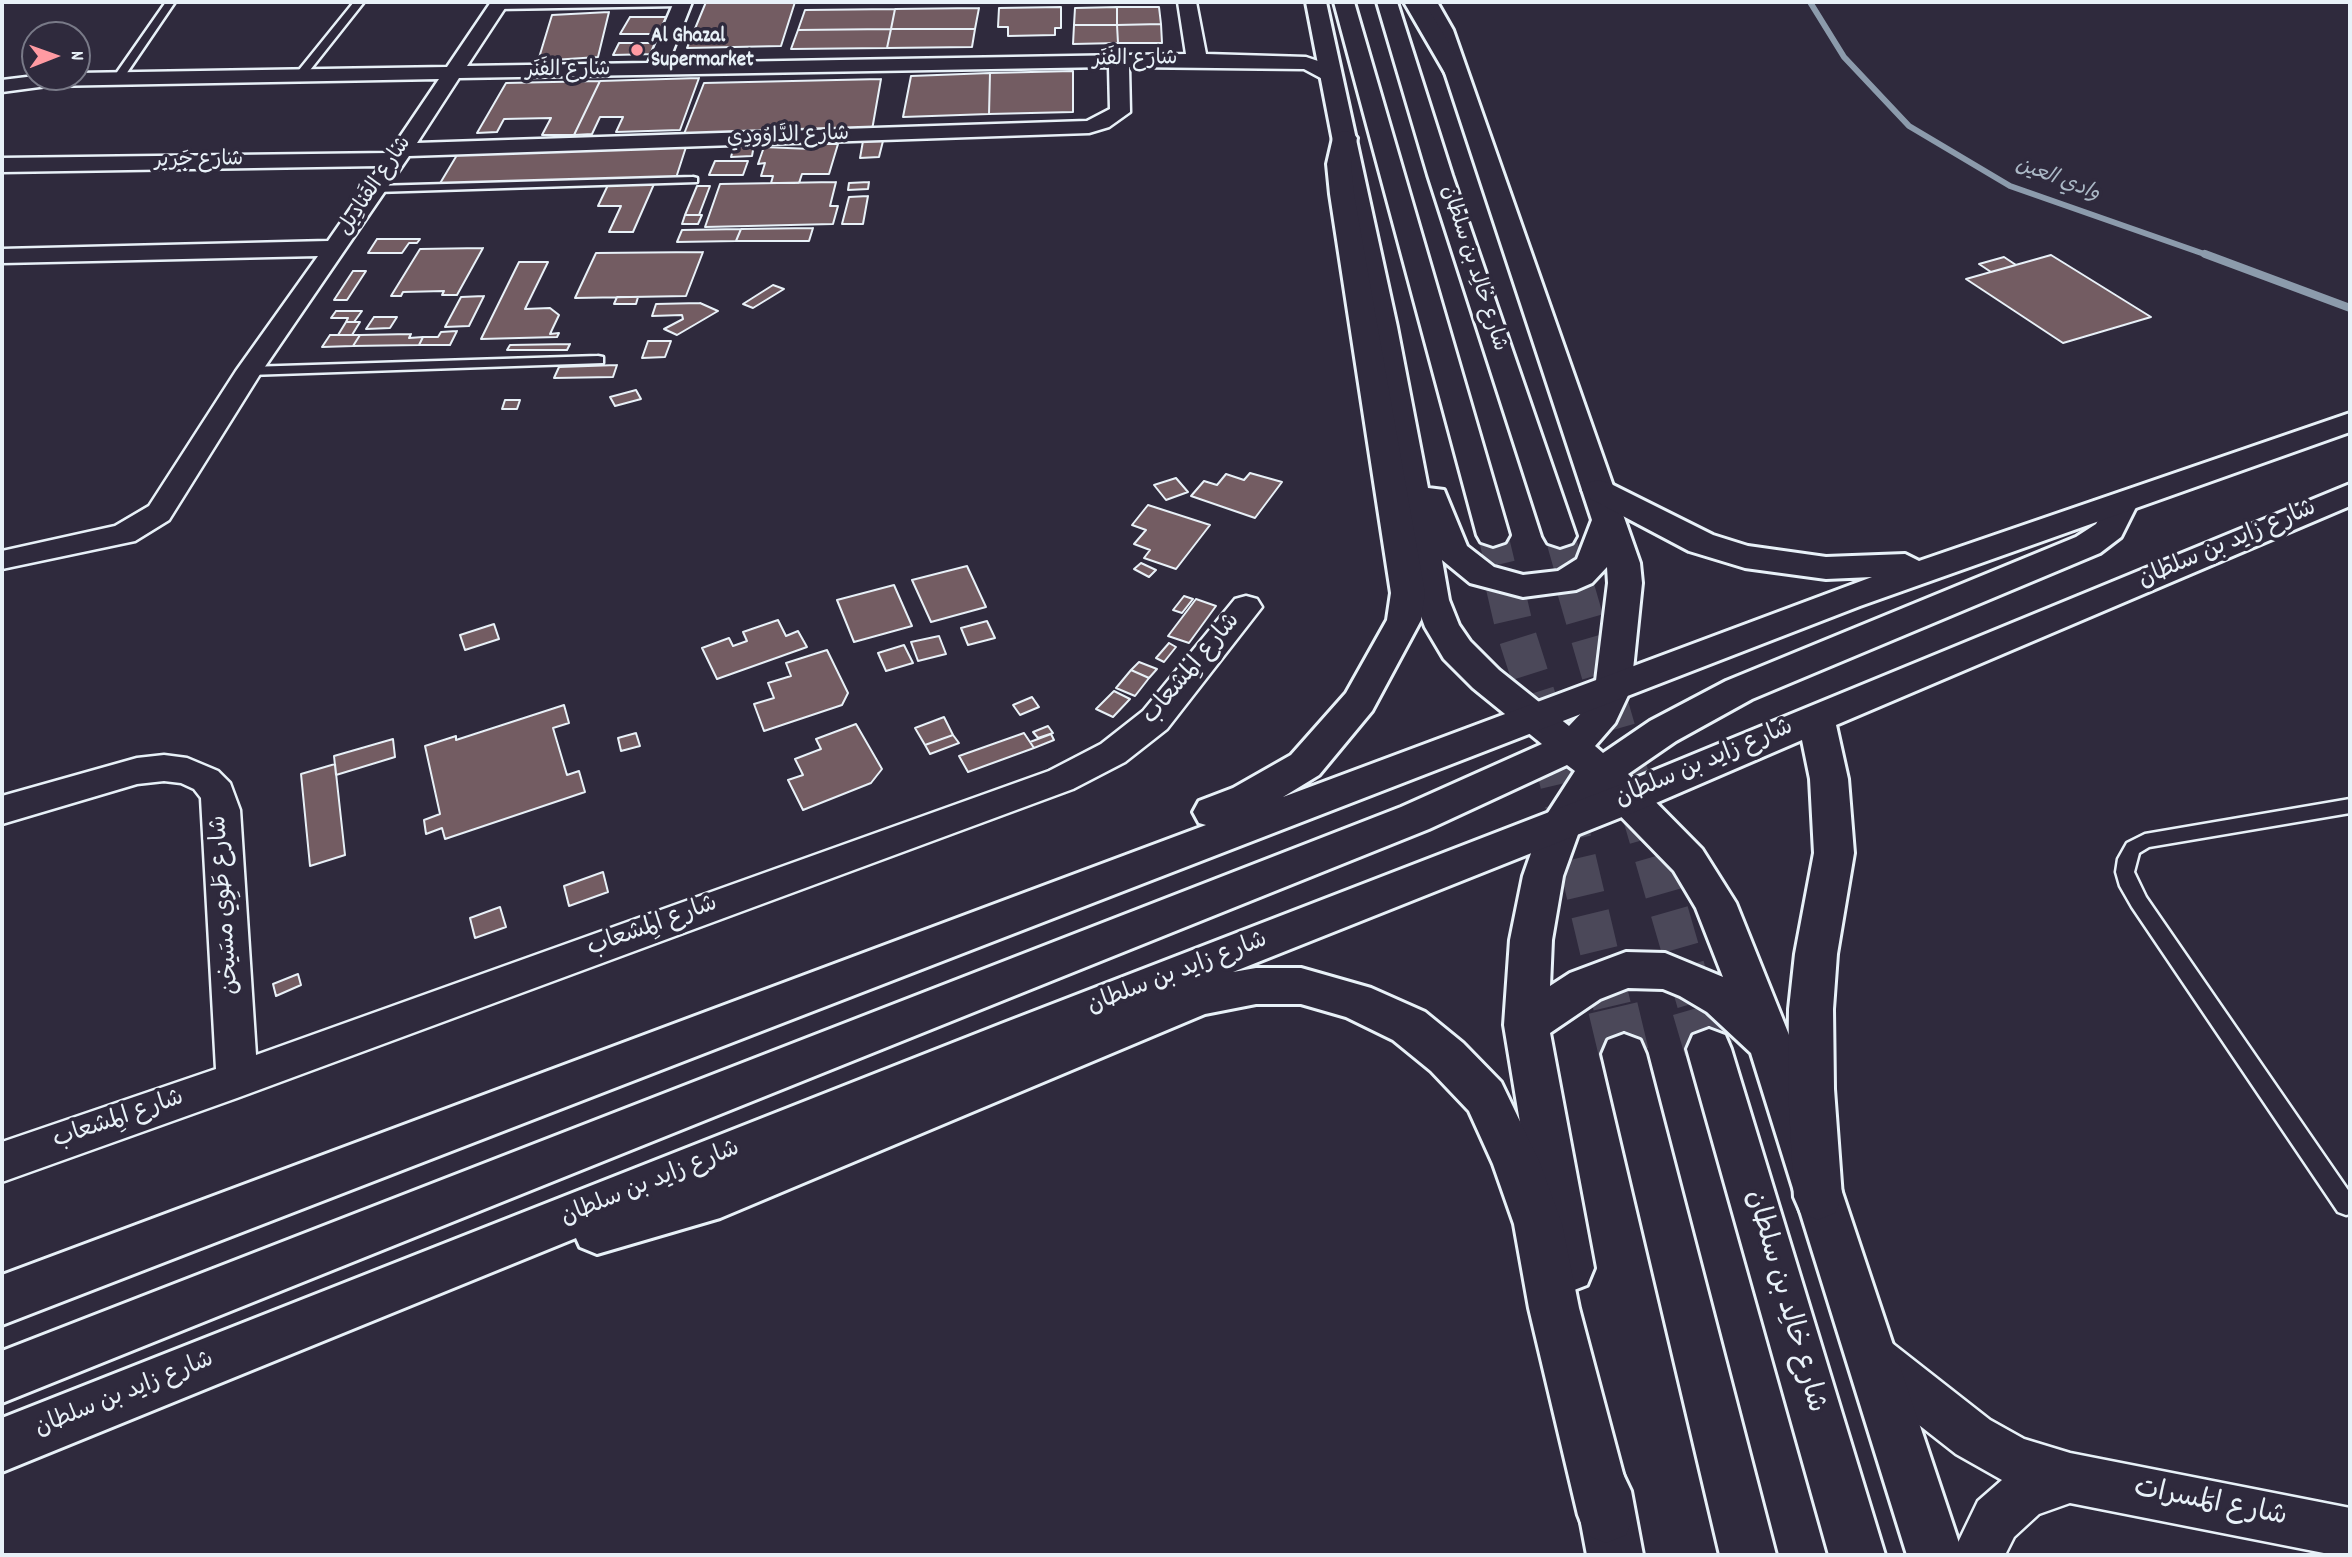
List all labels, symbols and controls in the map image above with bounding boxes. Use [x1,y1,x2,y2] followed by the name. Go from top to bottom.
[21,21,91,91] north arrow
[651,25,754,75] place label: Al Ghazal Supermarket
[629,42,645,58] marker: Al Ghazal Supermarket
[1092,48,1178,74] street label: شارع الفَنَر
[62,51,89,61] text: N
[525,59,611,85] street label: شارع الفَنَر
[726,123,850,153] street label: شارع الدَّاوُودِي
[334,133,418,241] street label: شارع القَنادِيل
[154,149,244,175] street label: شارع جَرير
[2011,153,2103,209] water label: وادي العين
[1433,183,1511,355] street label: شارع خالِد بن سلطان
[2135,496,2321,596] street label: شارع زايد بن سلطان
[1138,608,1248,732] street label: شارع المِشعاب
[1612,715,1798,815] street label: شارع زايد بن سلطان
[206,814,248,996] street label: شارع طَوِي مسَيخن
[584,891,722,965] street label: شارع المِشعاب
[1084,927,1272,1023] street label: شارع زايد بن سلطان
[50,1085,188,1157] street label: شارع المِشعاب
[557,1136,745,1234] street label: شارع زايد بن سلطان
[1735,1187,1831,1417] street label: شارع خالِد بن سلطان
[31,1347,219,1445] street label: شارع زايد بن سلطان
[2130,1474,2290,1536] street label: شارع المَسرات

